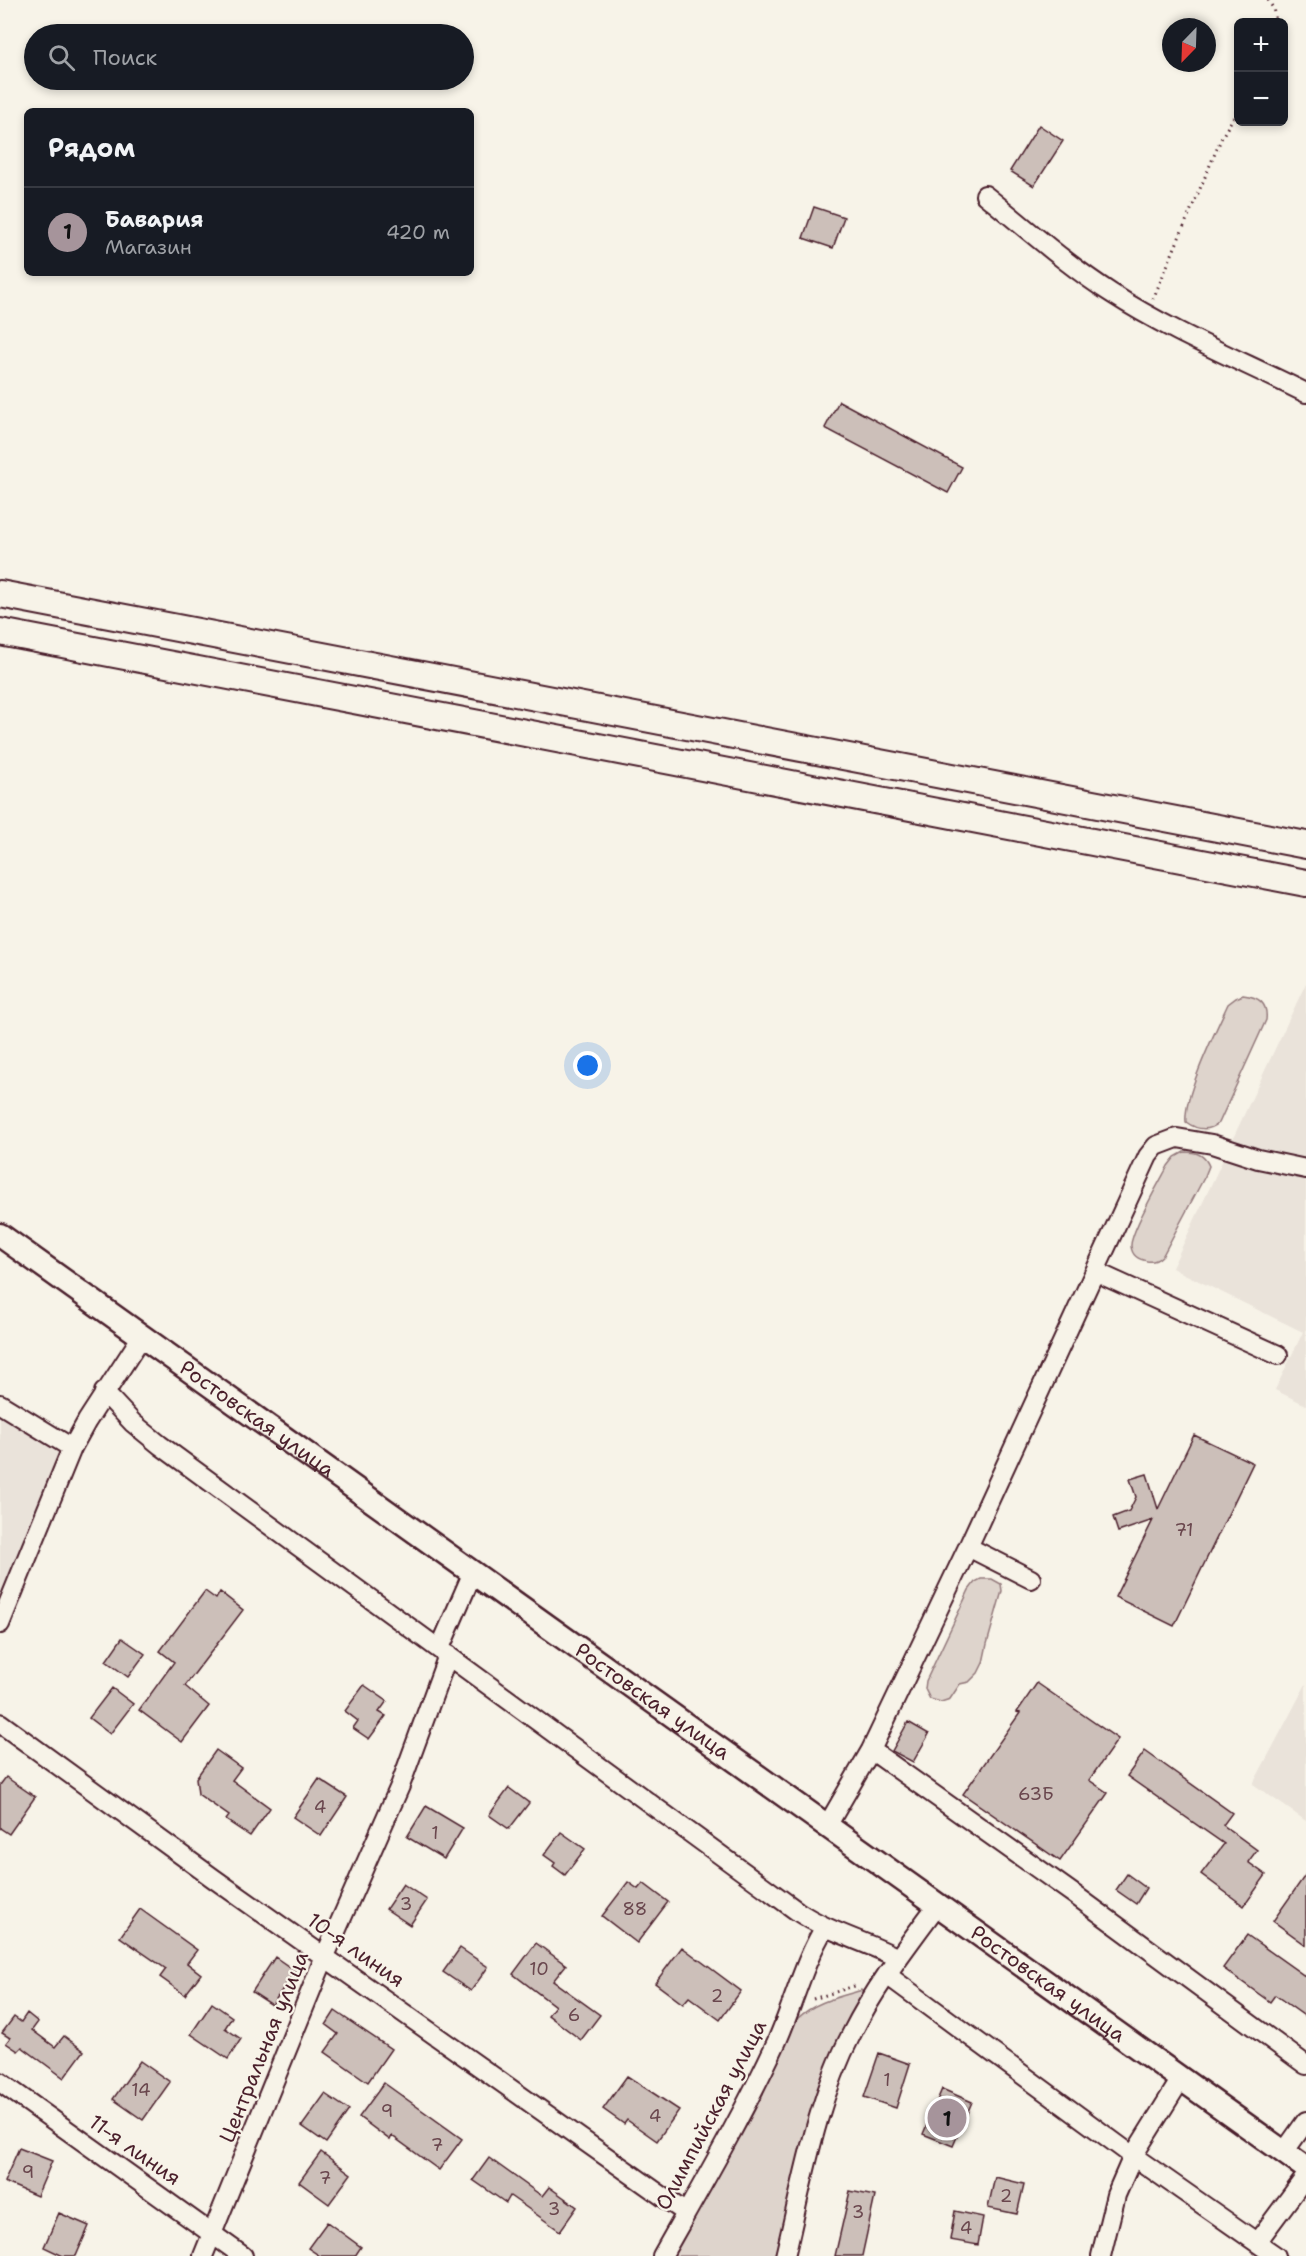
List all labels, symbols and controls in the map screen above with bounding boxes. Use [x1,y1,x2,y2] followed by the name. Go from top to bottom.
[1162,18,1216,72] north arrow
[1234,18,1288,126] map controls
[1234,18,1288,72] button: +
[24,24,474,90] search box
[45,41,78,74] icon: search
[93,43,157,72] text: Поиск
[1234,72,1288,126] button: −
[48,130,135,165] text: Рядом
[105,205,203,234] text: Бавария
[63,219,72,245] text: 1
[386,219,450,245] text: 420 m
[105,234,192,260] text: Магазин
[573,1051,602,1080] your location
[174,1354,340,1484] street label: Ростовская улица
[1174,1518,1194,1542] house number: 71
[569,1636,736,1766] street label: Ростовская улица
[1018,1782,1054,1806] house number: 63Б
[314,1795,326,1819] house number: 4
[431,1821,439,1845] house number: 1
[400,1892,412,1916] house number: 3
[623,1897,647,1921] house number: 88
[302,1906,410,1994] street label: 10-я линия
[965,1919,1131,2049] street label: Ростовская улица
[213,1947,315,2147] street label: Центральная улица
[529,1957,549,1981] house number: 10
[711,1984,723,2008] house number: 2
[568,2003,580,2027] house number: 6
[649,2015,773,2215] street label: Олимпийская улица
[883,2068,891,2092] house number: 1
[131,2078,151,2102] house number: 14
[928,2096,966,2140] pin: 1
[381,2099,393,2123] house number: 9
[649,2104,661,2128] house number: 4
[83,2108,187,2192] street label: 11-я линия
[431,2133,443,2157] house number: 7
[22,2160,34,2184] house number: 9
[319,2166,331,2190] house number: 7
[1000,2184,1012,2208] house number: 2
[548,2197,560,2221] house number: 3
[852,2200,864,2224] house number: 3
[960,2216,972,2240] house number: 4

